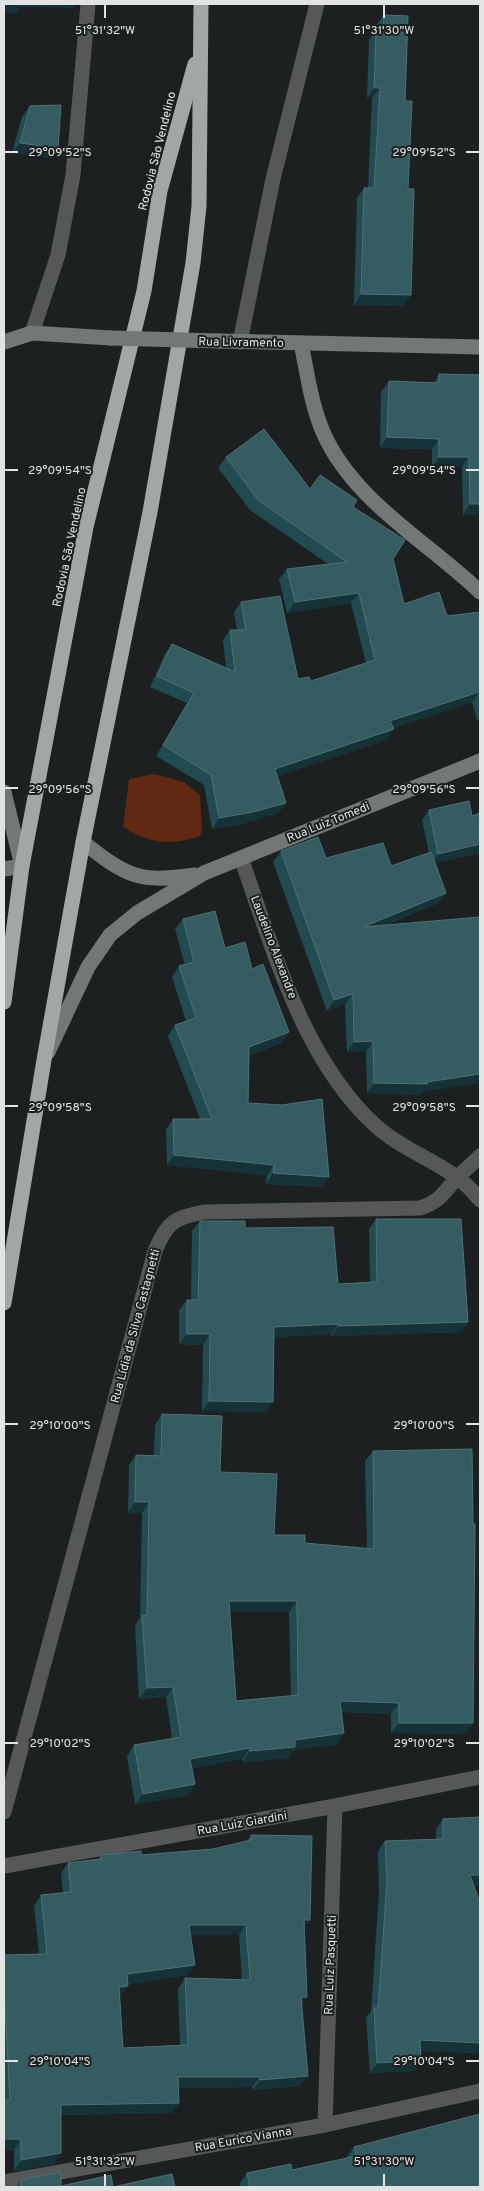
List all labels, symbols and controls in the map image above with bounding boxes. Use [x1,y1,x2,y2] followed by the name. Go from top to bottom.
[75,23,135,39] text: 51°31'32"W
[354,23,414,39] text: 51°31'30"W
[135,90,181,212] street label: Rodovia São Vendelino
[28,145,92,161] text: 29°09'52"S
[392,145,456,161] text: 29°09'52"S
[198,334,284,352] street label: Rua Livramento
[28,463,92,479] text: 29°09'54"S
[392,463,456,479] text: 29°09'54"S
[49,486,91,609] street label: Rodovia São Vendelino
[28,782,92,798] text: 29°09'56"S
[392,782,456,798] text: 29°09'56"S
[285,799,372,847] street label: Rua Luiz Tomedi
[246,893,300,1001] street label: Laudelino Alexandre
[28,1100,92,1116] text: 29°09'58"S
[392,1100,456,1116] text: 29°09'58"S
[108,1247,164,1405] street label: Rua Lídia da Silva Castagnetti
[29,1418,91,1434] text: 29°10'00"S
[393,1418,455,1434] text: 29°10'00"S
[29,1736,91,1752] text: 29°10'02"S
[393,1736,455,1752] text: 29°10'02"S
[196,1808,288,1840] street label: Rua Luiz Giardini
[321,1915,341,2015] street label: Rua Luiz Pasquetti
[29,2054,91,2070] text: 29°10'04"S
[393,2054,455,2070] text: 29°10'04"S
[194,2124,293,2156] street label: Rua Eurico Vianna
[75,2154,135,2170] text: 51°31'32"W
[354,2154,414,2170] text: 51°31'30"W

